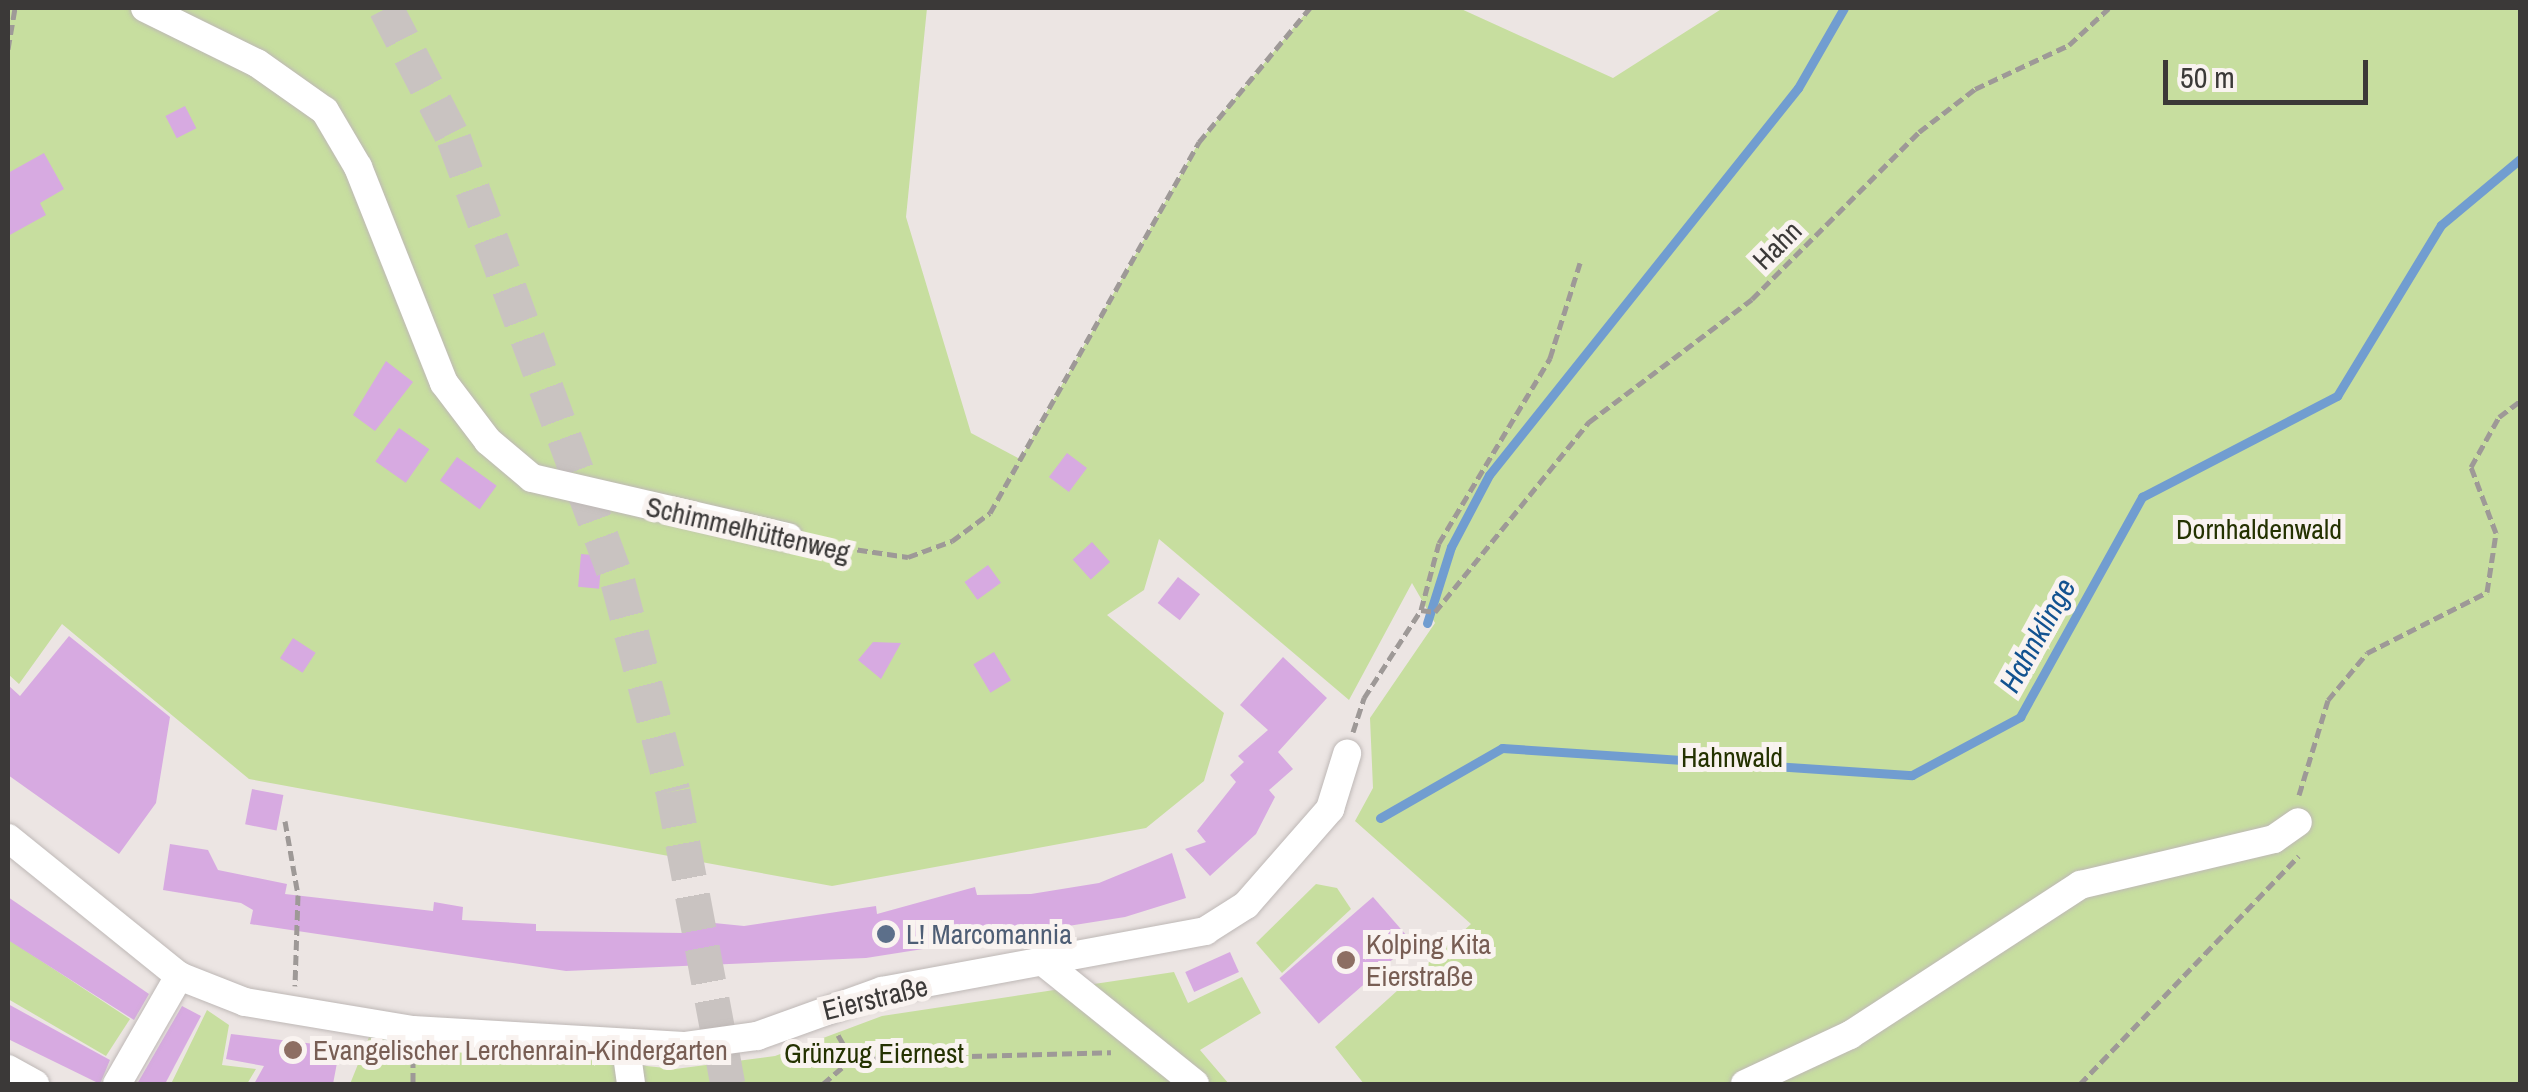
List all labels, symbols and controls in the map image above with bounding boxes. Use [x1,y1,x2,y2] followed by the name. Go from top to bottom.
[2168,40,2373,102] scale bar
[2180,57,2235,97] text: 50 m
[1746,214,1808,276] street label: Hahn
[643,489,853,569] street label: Schimmelhüttenweg
[2176,512,2342,546] park label: Dornhaldenwald
[1991,572,2083,698] water label: Hahnklinge
[1681,740,1783,774] park label: Hahnwald
[906,917,1072,951] place label: L! Marcomannia
[875,923,897,945] marker: L! Marcomannia
[1366,927,1491,993] place label: Kolping Kita Eierstraße
[1335,949,1357,971] marker: Kolping Kita Eierstraße
[819,969,931,1027] street label: Eierstraße
[313,1033,728,1067] place label: Evangelischer Lerchenrain-Kindergarten
[784,1036,964,1070] park label: Grünzug Eiernest
[282,1039,304,1061] marker: Evangelischer Lerchenrain-Kindergarten

